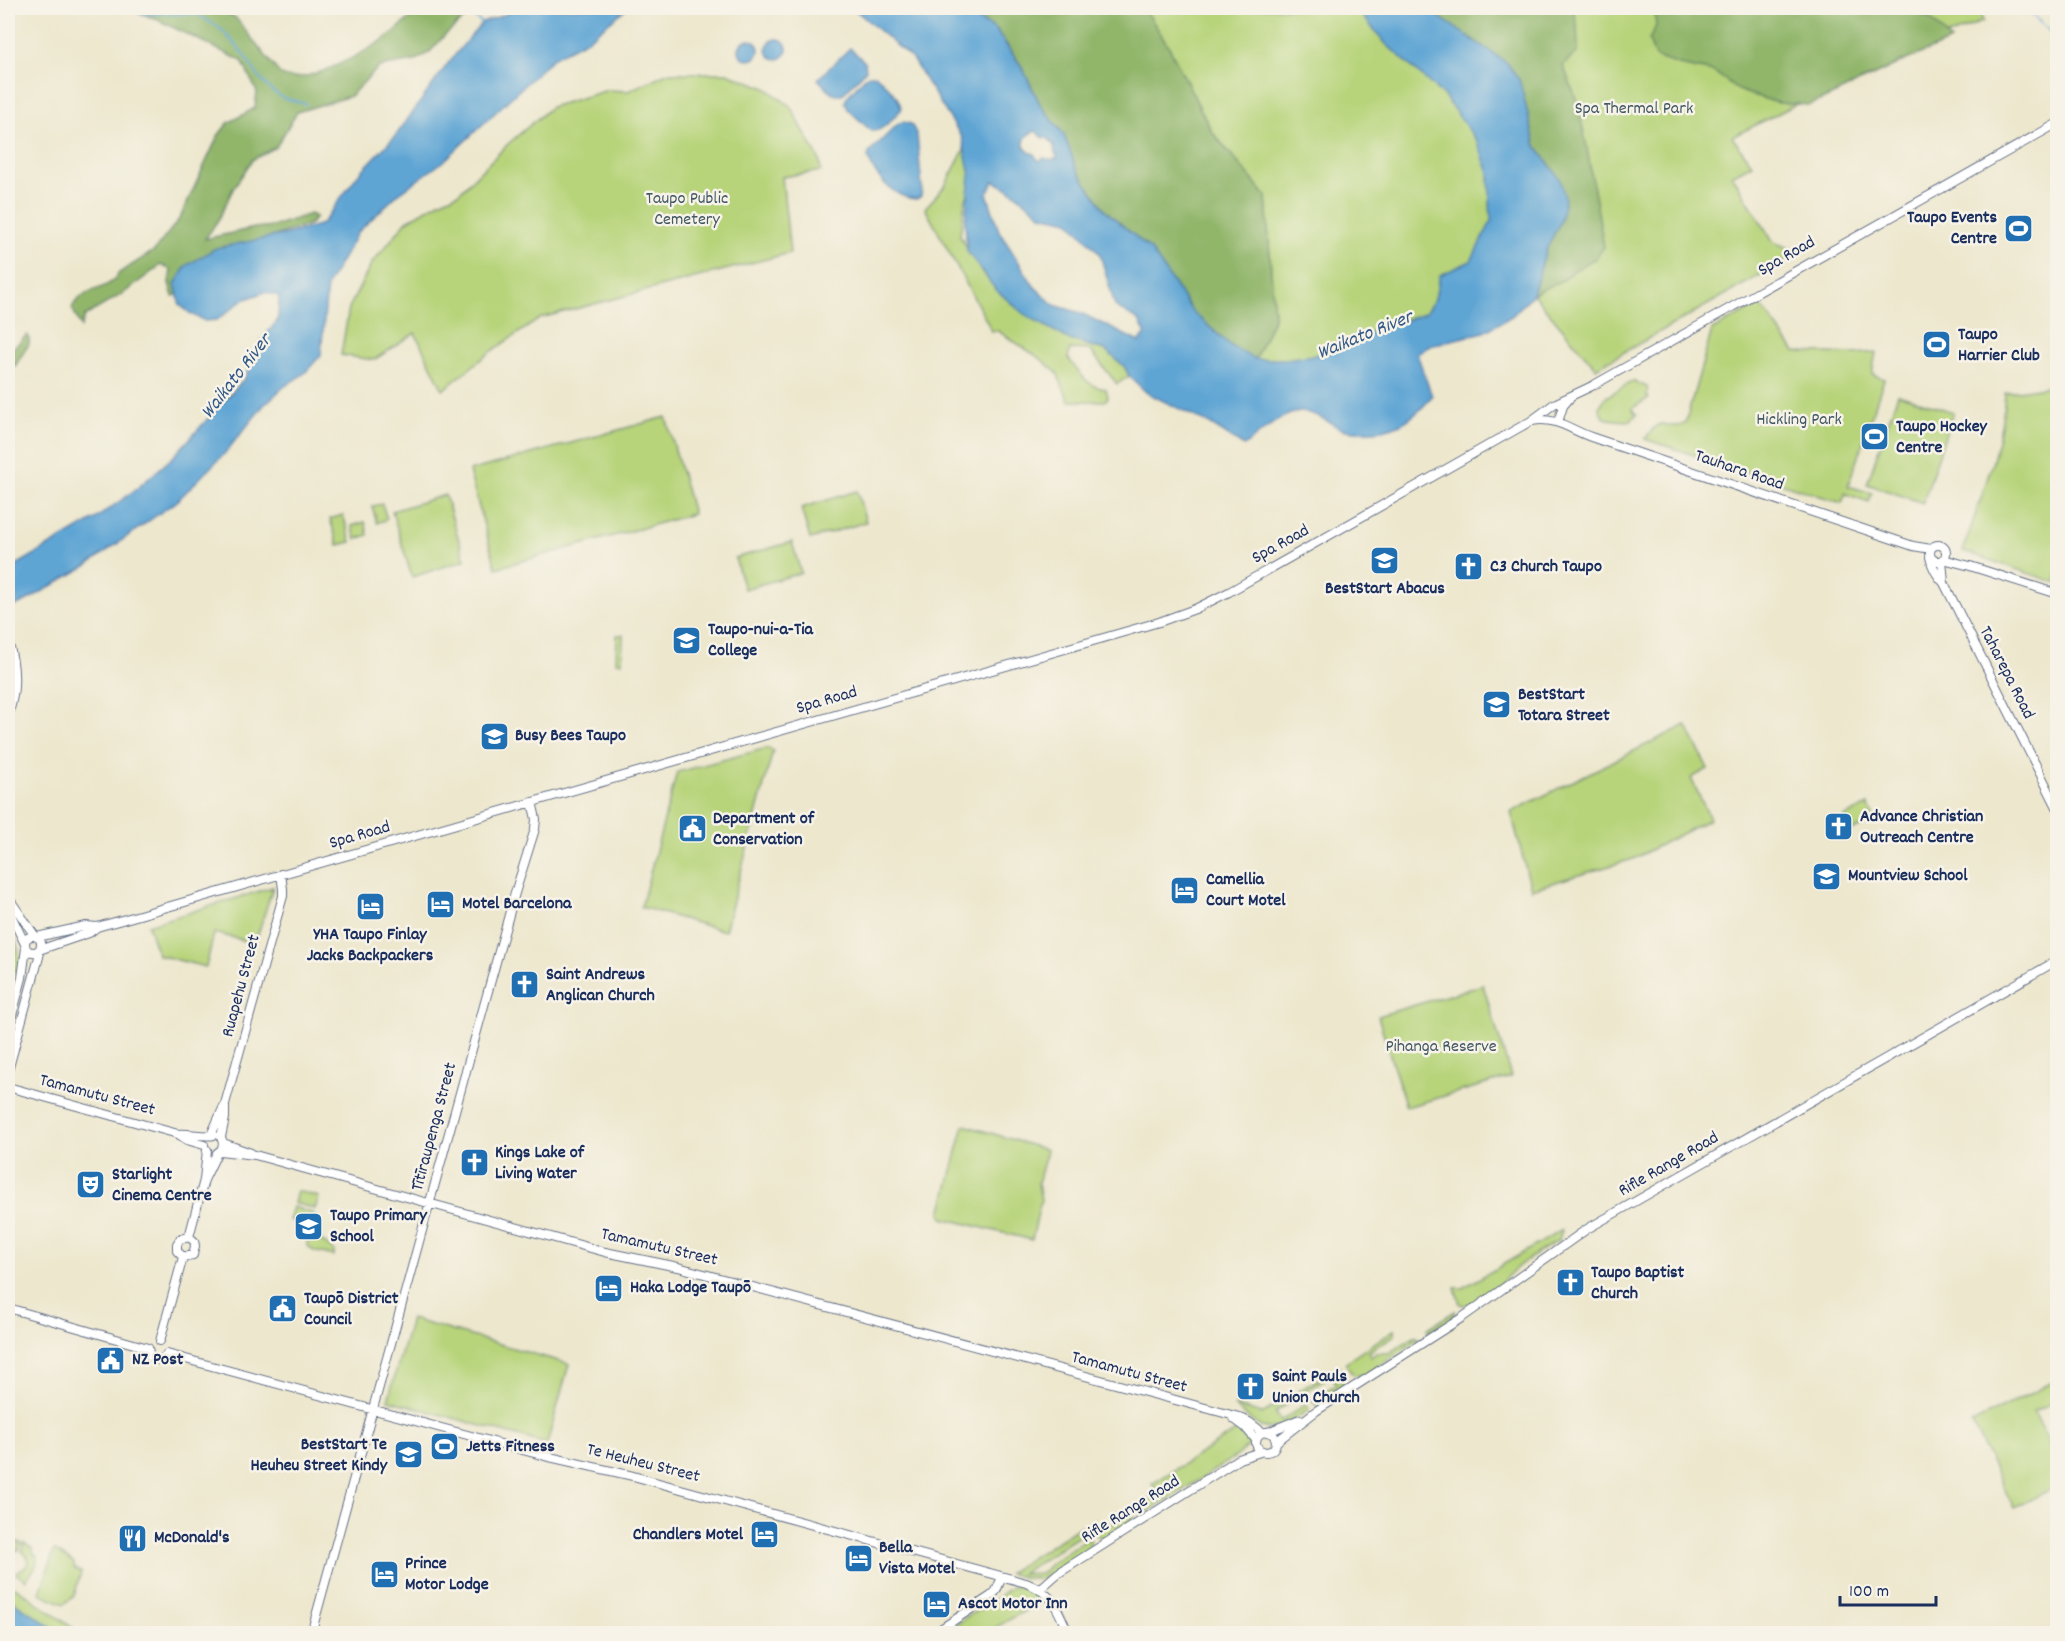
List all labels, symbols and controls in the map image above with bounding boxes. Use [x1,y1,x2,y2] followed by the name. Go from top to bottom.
[1575,97,1693,122] park label: Spa Thermal Park
[646,187,728,233] park label: Taupo Public Cemetery
[1907,206,1997,252] place label: Taupo Events Centre
[2002,212,2034,244] sports icon: Taupo Events Centre
[1754,231,1820,283] street label: Spa Road
[1313,303,1419,368] water label: Waikato River
[1958,323,2040,369] place label: Taupo Harrier Club
[195,327,281,425] water label: Waikato River
[1921,329,1953,361] sports icon: Taupo Harrier Club
[1756,408,1842,433] park label: Hickling Park
[1896,415,1988,461] place label: Taupo Hockey Centre
[1859,421,1891,453] sports icon: Taupo Hockey Centre
[1691,444,1787,498] street label: Tauhara Road
[1248,519,1314,571] street label: Spa Road
[1369,544,1401,576] school or university icon: BestStart Abacus
[1453,551,1485,583] church icon: C3 Church Taupo
[1490,555,1602,580] place label: C3 Church Taupo
[1325,577,1445,602] place label: BestStart Abacus
[708,618,813,664] place label: Taupo-nui-a-Tia College
[1972,622,2040,724] street label: Taharepa Road
[671,624,703,656] school or university icon: Taupo-nui-a-Tia College
[794,680,860,722] street label: Spa Road
[1518,683,1610,729] place label: BestStart Totara Street
[1481,689,1513,721] school or university icon: BestStart Totara Street
[478,720,510,752] school or university icon: Busy Bees Taupo
[515,724,626,749] place label: Busy Bees Taupo
[1860,805,1983,851] place label: Advance Christian Outreach Centre
[713,807,816,853] place label: Department of Conservation
[1823,811,1855,843] church icon: Advance Christian Outreach Centre
[676,813,708,845] public building icon: Department of Conservation
[327,815,393,857] street label: Spa Road
[1811,860,1843,892] school or university icon: Mountview School
[1848,864,1968,889] place label: Mountview School
[1206,868,1286,914] place label: Camellia Court Motel
[1169,874,1201,906] hotel icon: Camellia Court Motel
[425,888,457,920] hotel icon: Motel Barcelona
[354,890,386,922] hotel icon: YHA Taupo Finlay Jacks Backpackers
[462,892,572,917] place label: Motel Barcelona
[307,923,434,969] place label: YHA Taupo Finlay Jacks Backpackers
[216,932,268,1040] street label: Ruapehu Street
[546,963,655,1009] place label: Saint Andrews Anglican Church
[509,969,541,1001] church icon: Saint Andrews Anglican Church
[1385,1035,1497,1060] park label: Pihanga Reserve
[406,1060,464,1194] street label: Tītīraupenga Street
[36,1069,158,1124] street label: Tamamutu Street
[1614,1126,1724,1204] street label: Rifle Range Road
[495,1141,586,1187] place label: Kings Lake of Living Water
[458,1147,490,1179] church icon: Kings Lake of Living Water
[112,1163,212,1209] place label: Starlight Cinema Centre
[75,1169,107,1201] theatre icon: Starlight Cinema Centre
[330,1204,427,1250] place label: Taupo Primary School
[293,1210,325,1242] school or university icon: Taupo Primary School
[598,1222,720,1274] street label: Tamamutu Street
[1591,1261,1685,1307] place label: Taupo Baptist Church
[1554,1267,1586,1299] church icon: Taupo Baptist Church
[593,1272,625,1304] hotel icon: Haka Lodge Taupō
[630,1276,751,1301] place label: Haka Lodge Taupō
[304,1287,399,1333] place label: Taupō District Council
[267,1293,299,1325] public building icon: Taupō District Council
[95,1344,127,1376] public building icon: NZ Post
[1068,1346,1190,1401] street label: Tamamutu Street
[132,1348,184,1373] place label: NZ Post
[1272,1365,1360,1411] place label: Saint Pauls Union Church
[1235,1371,1267,1403] church icon: Saint Pauls Union Church
[429,1431,461,1463] sports icon: Jetts Fitness
[251,1433,388,1479] place label: BestStart Te Heuheu Street Kindy
[466,1435,555,1460] place label: Jetts Fitness
[584,1438,703,1490] street label: Te Heuheu Street
[392,1439,424,1471] school or university icon: BestStart Te Heuheu Street Kindy
[1077,1470,1185,1550] street label: Rifle Range Road
[748,1519,780,1551] hotel icon: Chandlers Motel
[117,1522,149,1554] restaurant icon: McDonald's
[633,1523,744,1548] place label: Chandlers Motel
[154,1526,230,1551] place label: McDonald's
[879,1536,956,1582] place label: Bella Vista Motel
[842,1542,874,1574] hotel icon: Bella Vista Motel
[405,1552,489,1598] place label: Prince Motor Lodge
[368,1558,400,1590] hotel icon: Prince Motor Lodge
[1840,1569,1936,1607] scale bar
[1849,1580,1889,1605] text: 100 m
[921,1588,953,1620] hotel icon: Ascot Motor Inn
[958,1592,1068,1617] place label: Ascot Motor Inn

